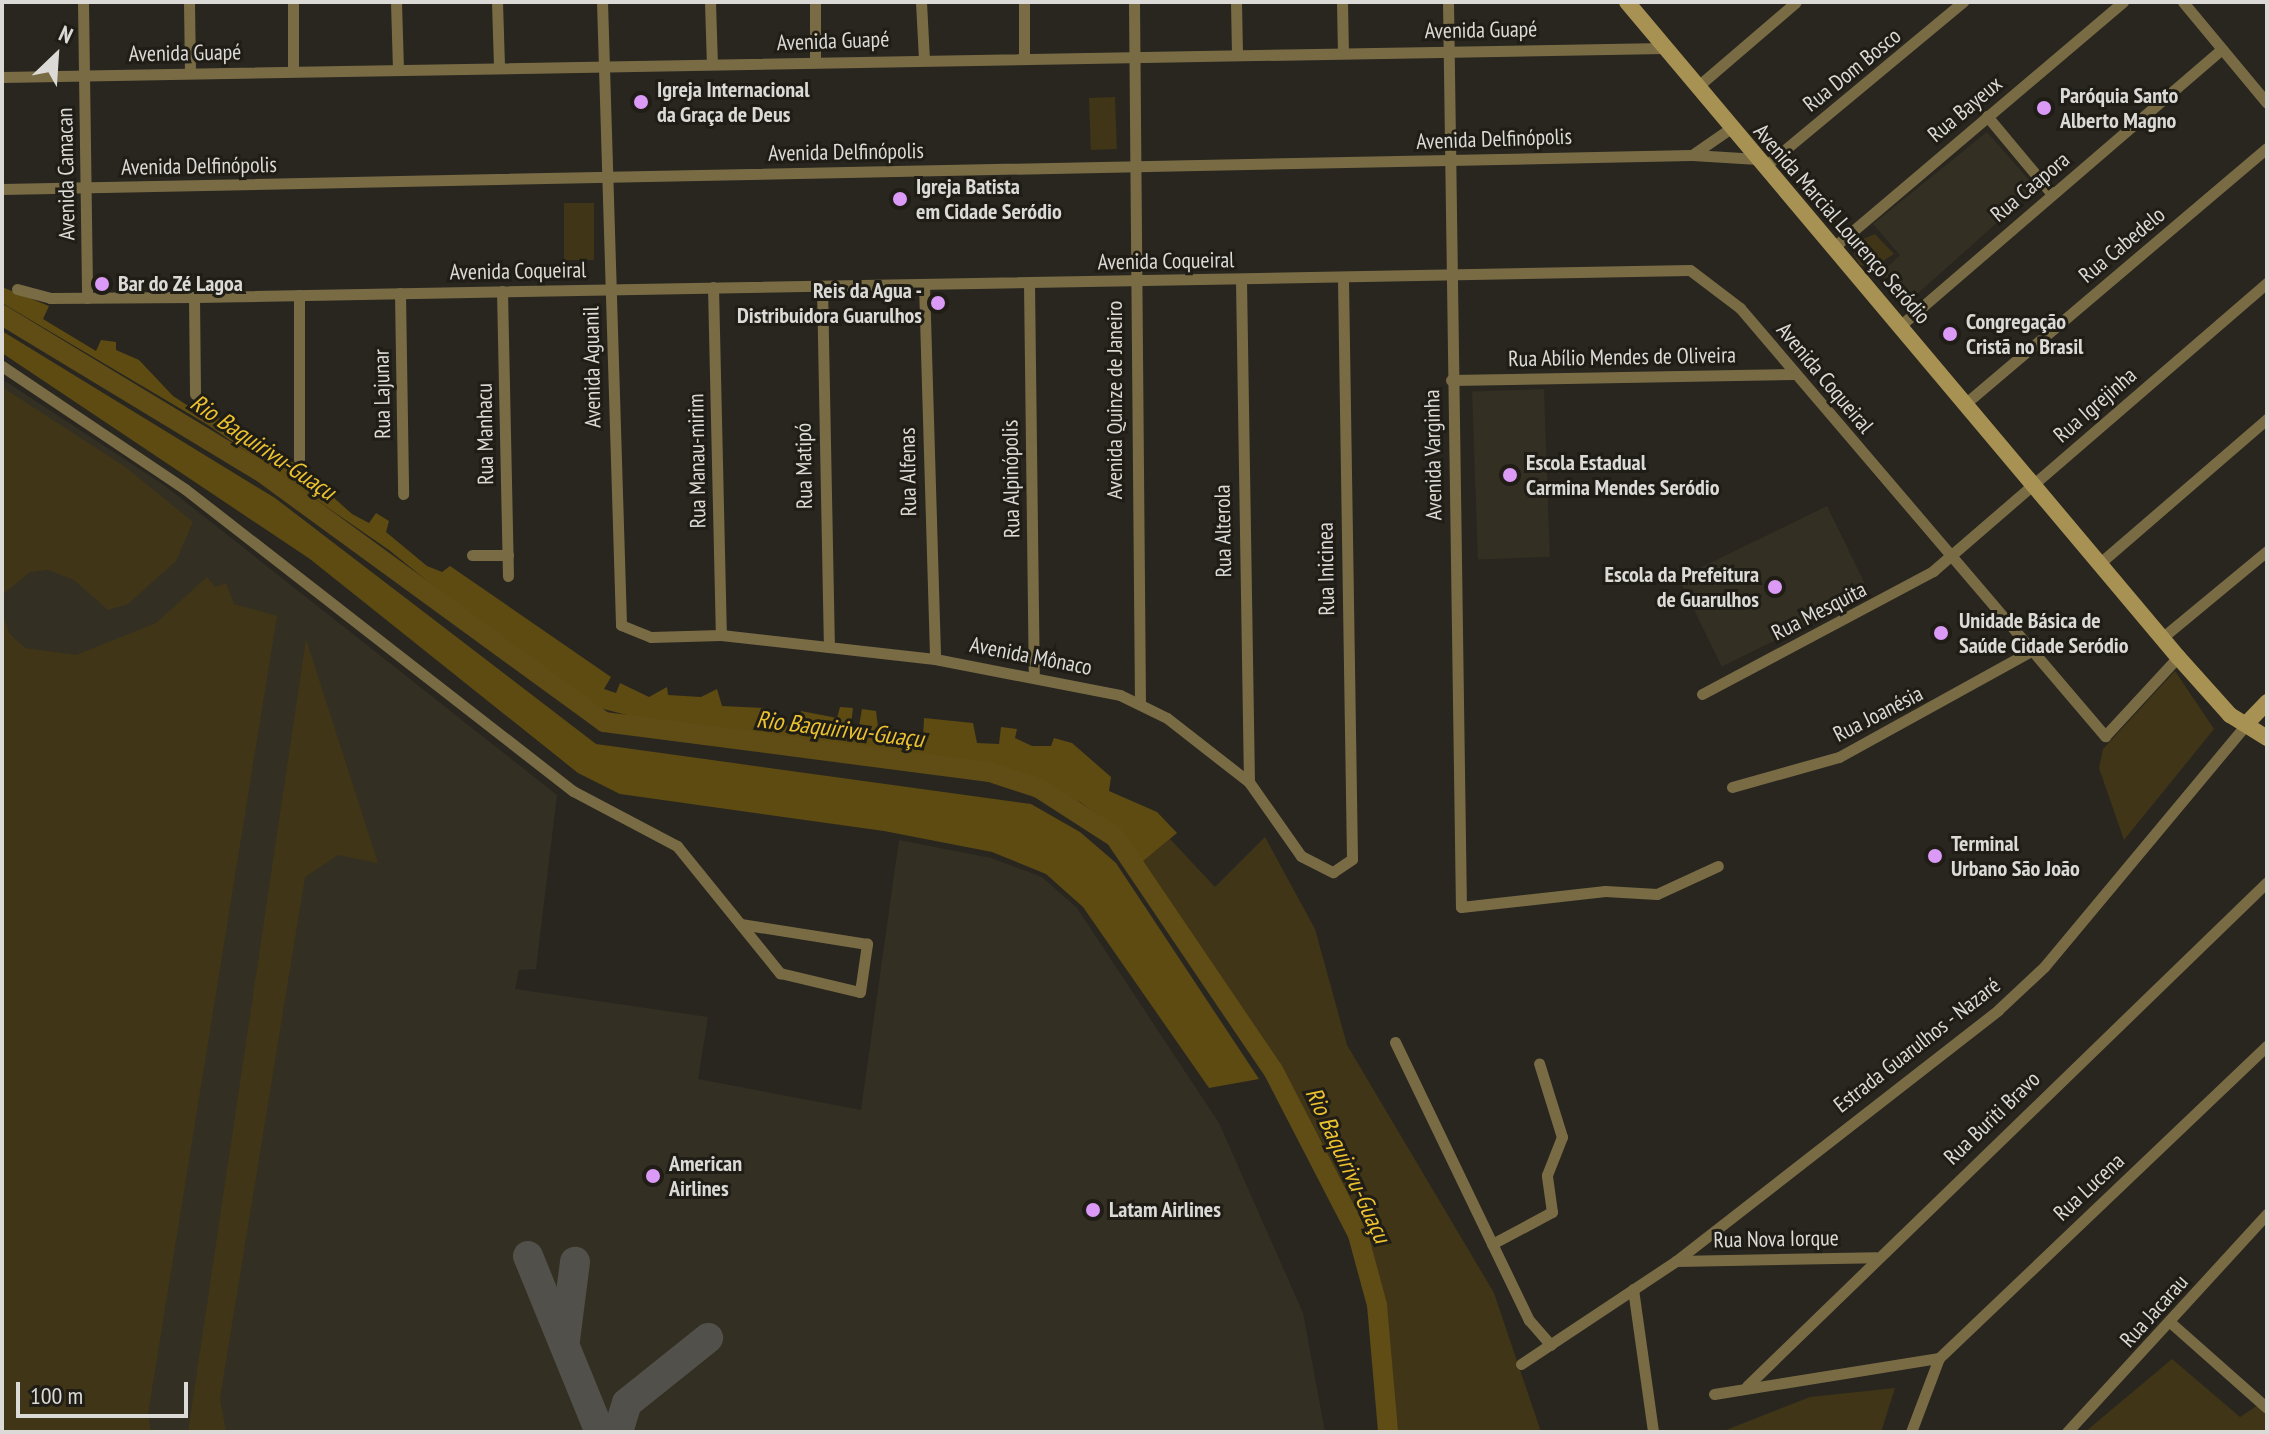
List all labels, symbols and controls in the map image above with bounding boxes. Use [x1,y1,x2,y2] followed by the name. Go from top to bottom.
[16,16,96,96] north arrow
[1424,16,1538,44] street label: Avenida Guapé
[55,19,77,49] text: N
[1798,23,1906,117] street label: Rua Dom Bosco
[776,26,890,56] street label: Avenida Guapé
[128,39,242,67] street label: Avenida Guapé
[1923,70,2007,148] street label: Rua Bayeux
[657,76,809,128] place label: Igreja Internacional da Graça de Deus
[2060,82,2178,134] place label: Paróquia Santo Alberto Magno
[632,93,650,111] marker: Igreja Internacional da Graça de Deus
[2035,99,2053,117] marker: Paróquia Santo Alberto Magno
[52,107,80,241] street label: Avenida Camacan
[1748,119,1936,329] street label: Avenida Marcial Lourenço Seródio
[1416,123,1572,155] street label: Avenida Delfinópolis
[768,137,924,167] street label: Avenida Delfinópolis
[1985,146,2075,228] street label: Rua Caapora
[121,151,277,181] street label: Avenida Delfinópolis
[916,173,1062,224] place label: Igreja Batista em Cidade Seródio
[891,190,909,208] marker: Igreja Batista em Cidade Seródio
[2074,201,2170,289] street label: Rua Cabedelo
[1097,247,1235,275] street label: Avenida Coqueiral
[449,257,587,285] street label: Avenida Coqueiral
[118,271,243,297] place label: Bar do Zé Lagoa
[93,275,111,293] marker: Bar do Zé Lagoa
[737,277,922,328] place label: Reis da Agua - Distribuidora Guarulhos
[929,294,947,312] marker: Reis da Agua - Distribuidora Guarulhos
[1102,301,1128,499] street label: Avenida Quinze de Janeiro
[578,306,606,428] street label: Avenida Aguanil
[1966,308,2083,360] place label: Congregação Cristã no Brasil
[1771,317,1879,439] street label: Avenida Coqueiral
[1941,325,1959,343] marker: Congregação Cristã no Brasil
[1508,342,1736,372] street label: Rua Abílio Mendes de Oliveira
[368,349,396,439] street label: Rua Lajunar
[2048,362,2142,448] street label: Rua Igrejinha
[471,383,499,485] street label: Rua Manhacu
[185,388,341,506] water label: Rio Baquirivu-Guaçu
[1419,389,1447,521] street label: Avenida Varginha
[683,393,711,529] street label: Rua Manau-mirim
[997,419,1025,539] street label: Rua Alpinópolis
[790,423,818,509] street label: Rua Matipó
[894,427,922,517] street label: Rua Alfenas
[1526,449,1720,500] place label: Escola Estadual Carmina Mendes Seródio
[1501,466,1519,484] marker: Escola Estadual Carmina Mendes Seródio
[1209,484,1237,578] street label: Rua Alterola
[1312,522,1340,616] street label: Rua Inicinea
[1604,561,1759,612] place label: Escola da Prefeitura de Guarulhos
[1767,576,1871,646] street label: Rua Mesquita
[1766,578,1784,596] marker: Escola da Prefeitura de Guarulhos
[1959,607,2129,658] place label: Unidade Básica de Saúde Cidade Seródio
[1930,622,1952,644] marker: Unidade Básica de Saúde Cidade Seródio
[968,631,1094,681] street label: Avenida Mônaco
[1829,680,1927,748] street label: Rua Joanésia
[755,704,925,754] water label: Rio Baquirivu-Guaçu
[1951,830,2080,882] place label: Terminal Urbano São João
[1926,847,1944,865] marker: Terminal Urbano São João
[1828,971,2006,1119] street label: Estrada Guarulhos - Nazaré
[1939,1066,2045,1170] street label: Rua Buriti Bravo
[1299,1083,1397,1247] water label: Rio Baquirivu-Guaçu
[2048,1148,2130,1226] street label: Rua Lucena
[669,1150,742,1202] place label: American Airlines
[644,1167,662,1185] marker: American Airlines
[1109,1197,1222,1223] place label: Latam Airlines
[1084,1201,1102,1219] marker: Latam Airlines
[1713,1225,1839,1253] street label: Rua Nova Iorque
[2115,1269,2193,1353] street label: Rua Jacarau
[20,1366,192,1416] scale bar
[30,1380,83,1411] text: 100 m

